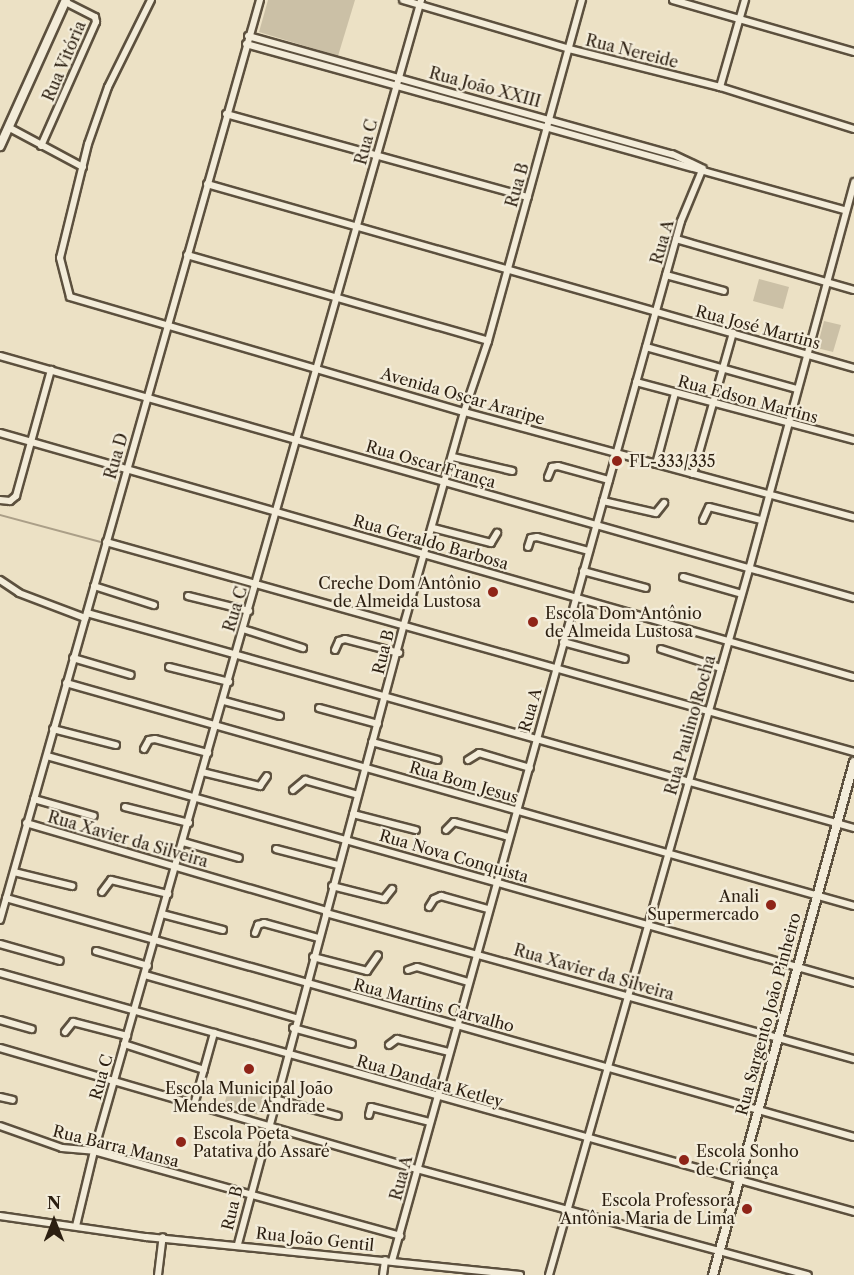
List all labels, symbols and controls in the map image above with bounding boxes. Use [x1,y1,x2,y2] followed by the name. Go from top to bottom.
[38,18,90,104] street label: Rua Vitória
[584,30,680,72] street label: Rua Nereide
[427,63,543,111] street label: Rua João XXIII
[351,117,381,167] street label: Rua C
[502,161,532,209] street label: Rua B
[646,217,678,267] street label: Rua A
[693,301,823,353] street label: Rua José Martins
[378,363,548,429] street label: Avenida Oscar Araripe
[676,371,820,427] street label: Rua Edson Martins
[100,431,132,481] street label: Rua D
[364,436,498,492] street label: Rua Oscar França
[629,451,715,471] place label: FL-333/335
[610,454,624,468] marker: FL-333/335
[351,511,511,573] street label: Rua Geraldo Barbosa
[318,573,481,611] place label: Creche Dom Antônio de Almeida Lustosa
[219,584,251,634] street label: Rua C
[486,585,500,599] marker: Creche Dom Antônio de Almeida Lustosa
[545,603,703,641] place label: Escola Dom Antônio de Almeida Lustosa
[526,615,540,629] marker: Escola Dom Antônio de Almeida Lustosa
[368,628,398,676] street label: Rua B
[661,653,719,797] street label: Rua Paulino Rocha
[514,685,546,735] street label: Rua A
[407,757,521,807] street label: Rua Bom Jesus
[45,807,211,871] street label: Rua Xavier da Silveira
[377,825,531,887] street label: Rua Nova Conquista
[647,886,759,924] place label: Anali Supermercado
[764,898,778,912] marker: Anali Supermercado
[732,910,804,1118] street label: Rua Sargento João Pinheiro
[511,940,677,1004] street label: Rua Xavier da Silveira
[351,974,517,1036] street label: Rua Martins Carvalho
[354,1051,506,1111] street label: Rua Dandara Ketley
[85,1052,117,1102] street label: Rua C
[242,1062,256,1076] marker: Escola Municipal João Mendes de Andrade
[165,1078,333,1116] place label: Escola Municipal João Mendes de Andrade
[51,1121,181,1171] street label: Rua Barra Mansa
[193,1123,331,1161] place label: Escola Poeta Patativa do Assaré
[174,1135,188,1149] marker: Escola Poeta Patativa do Assaré
[696,1141,799,1179] place label: Escola Sonho de Criança
[386,1153,416,1203] street label: Rua A
[677,1153,691,1167] marker: Escola Sonho de Criança
[218,1184,246,1232] street label: Rua B
[560,1190,735,1228] place label: Escola Professora Antônia Maria de Lima
[24,1191,84,1251] north arrow
[47,1193,61,1213] text: N
[740,1202,754,1216] marker: Escola Professora Antônia Maria de Lima
[255,1223,375,1255] street label: Rua João Gentil

